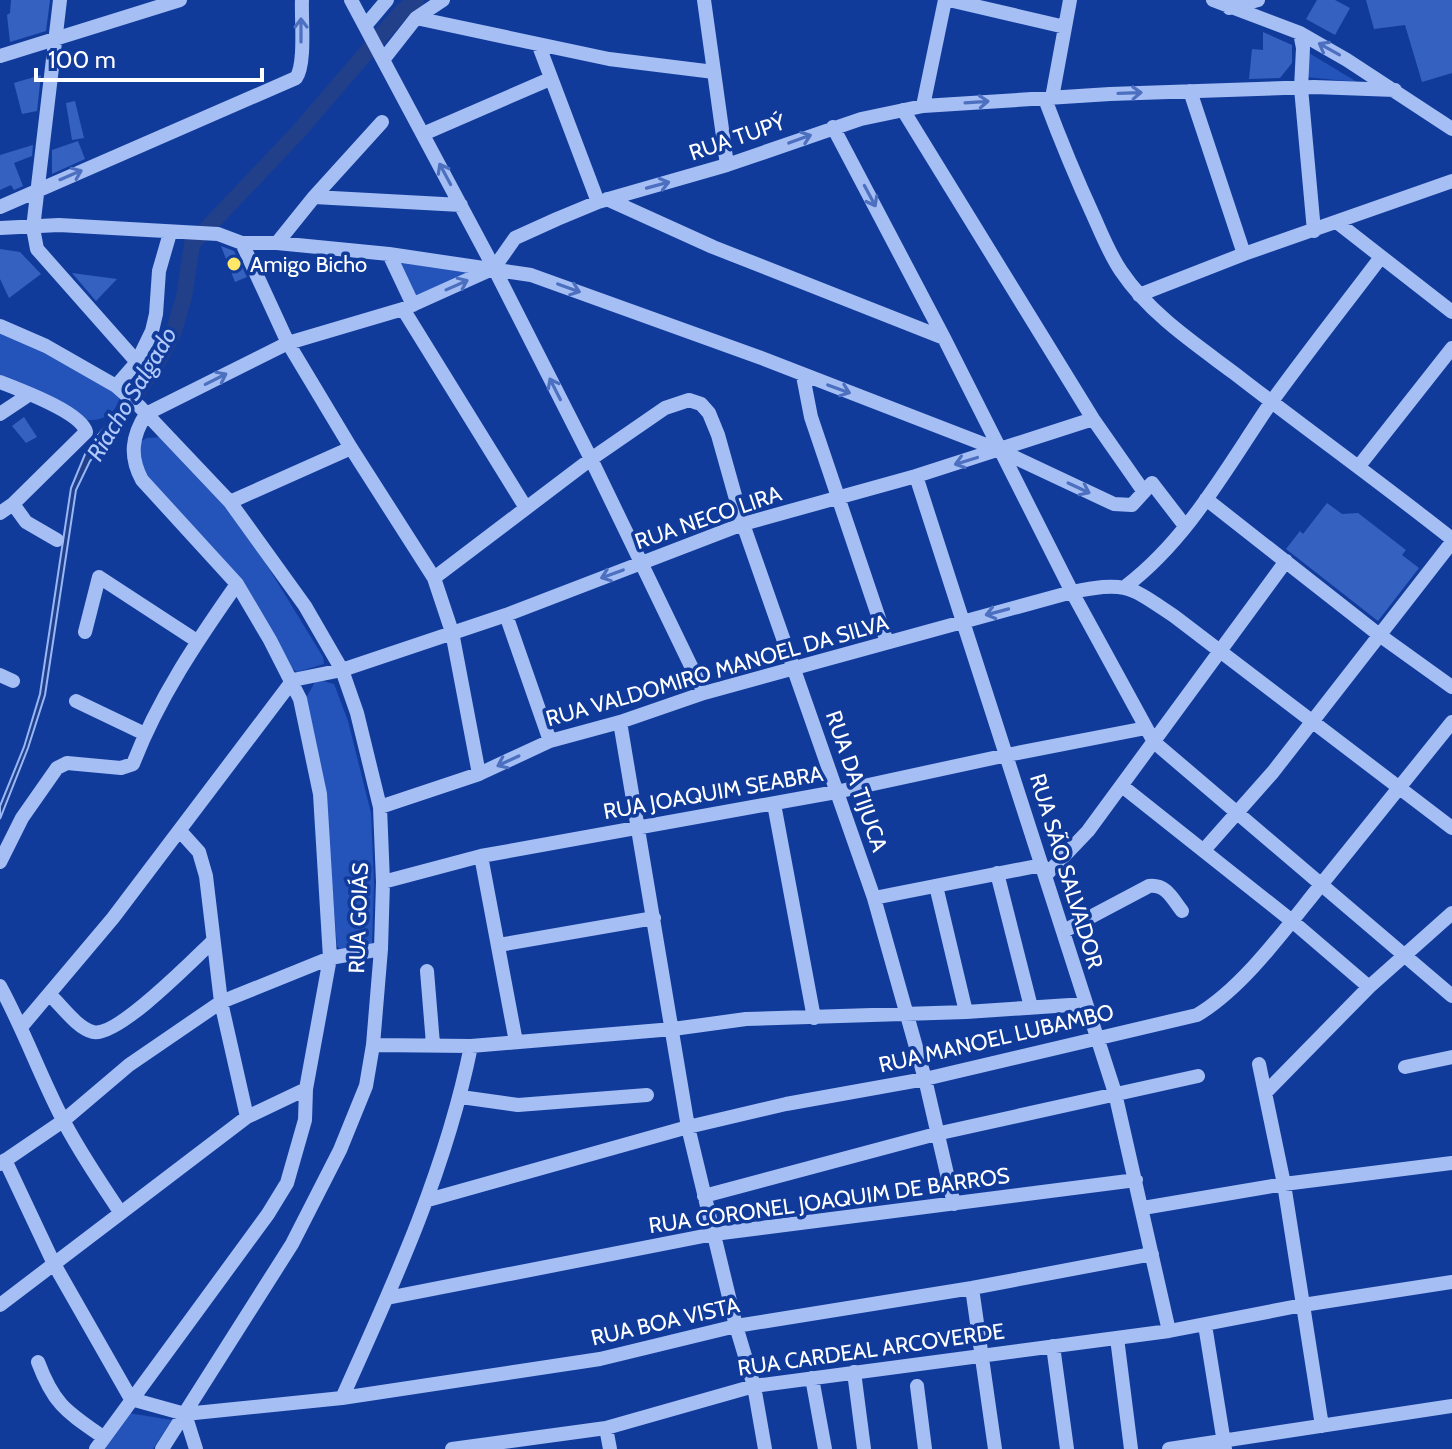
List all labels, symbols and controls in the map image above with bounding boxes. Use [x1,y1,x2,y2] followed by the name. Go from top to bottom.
[293,17,309,44] one-way arrow
[36,32,262,82] scale bar
[1317,41,1341,56] one-way arrow
[48,45,116,74] text: 100 m
[1116,86,1143,101] one-way arrow
[963,94,990,109] one-way arrow
[685,108,789,167] street label: RUA TUPÝ
[787,131,812,145] one-way arrow
[436,163,452,187] one-way arrow
[59,167,83,182] one-way arrow
[645,177,671,192] one-way arrow
[862,184,878,208] one-way arrow
[250,251,367,278] place label: Amigo Bicho
[225,255,243,273] marker: Amigo Bicho
[445,277,469,292] one-way arrow
[556,282,581,297] one-way arrow
[80,322,183,466] water label: Riacho Salgado
[203,371,227,387] one-way arrow
[547,378,563,402] one-way arrow
[826,383,851,398] one-way arrow
[953,454,979,469] one-way arrow
[631,480,785,555] street label: RUA NECO LIRA
[1067,481,1091,496] one-way arrow
[600,568,624,582] one-way arrow
[984,605,1010,620] one-way arrow
[543,608,892,732] street label: RUA VALDOMIRO MANOEL DA SILVA
[820,707,893,856] street label: RUA DA TIJUCA
[496,754,520,769] one-way arrow
[601,760,826,825] street label: RUA JOAQUIM SEABRA
[1024,770,1109,972] street label: RUA SÃO SALVADOR
[343,862,374,974] street label: RUA GOIÁS
[876,998,1116,1079] street label: RUA MANOEL LUBAMBO
[647,1162,1011,1239] street label: RUA CORONEL JOAQUIM DE BARROS
[588,1291,742,1352] street label: RUA BOA VISTA
[736,1317,1006,1382] street label: RUA CARDEAL ARCOVERDE

